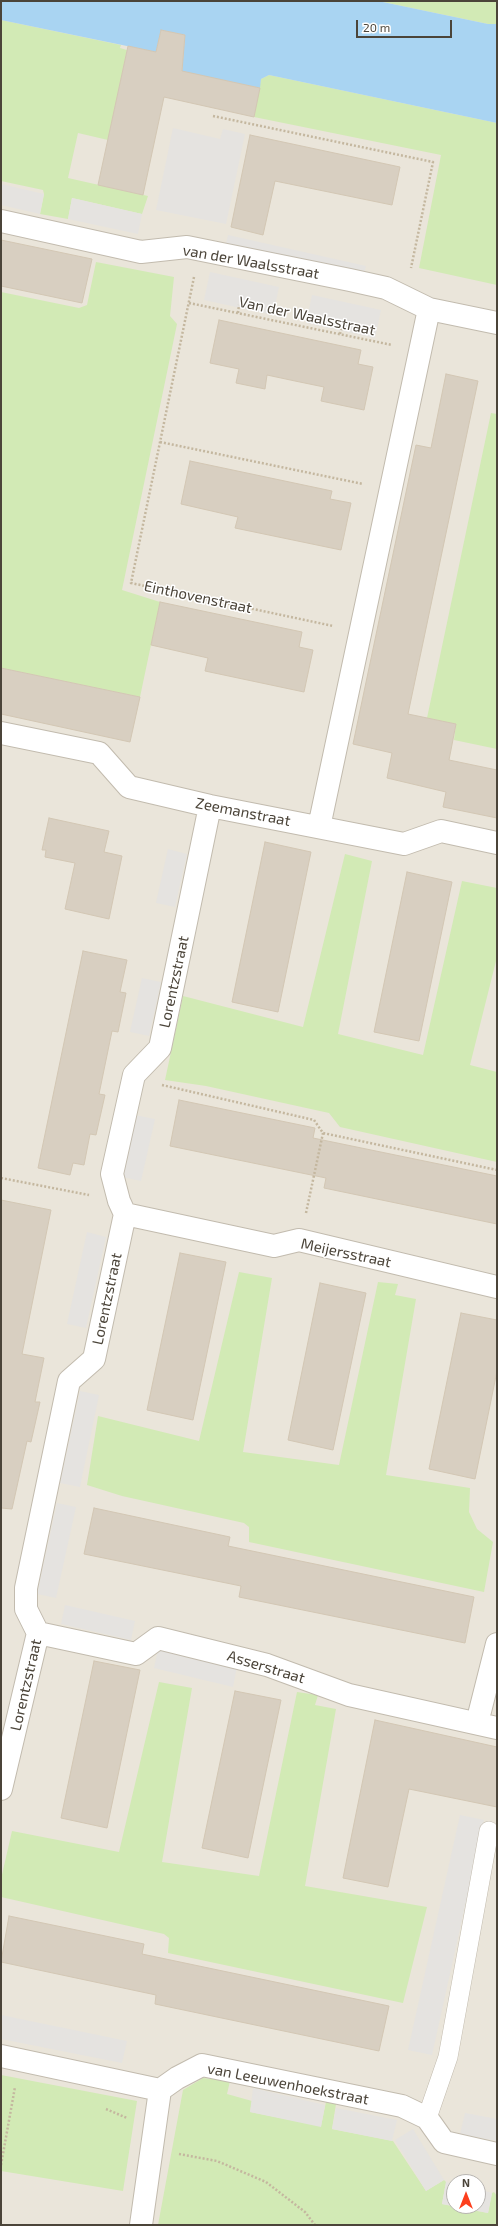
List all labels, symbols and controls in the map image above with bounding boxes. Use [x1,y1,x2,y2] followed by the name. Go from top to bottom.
[358,12,454,38] scale bar
[363,20,390,34] text: 20 m
[181,241,321,283] street label: van der Waalsstraat
[237,293,377,339] street label: Van der Waalsstraat
[142,577,254,617] street label: Einthovenstraat
[194,794,292,830] street label: Zeemanstraat
[155,934,193,1030] street label: Lorentzstraat
[299,1235,393,1271] street label: Meijersstraat
[88,1251,126,1347] street label: Lorentzstraat
[7,1637,45,1733] street label: Lorentzstraat
[225,1647,307,1687] street label: Asserstraat
[206,2060,370,2108] street label: van Leeuwenhoekstraat
[446,2174,486,2214] north arrow
[462,2176,470,2189] text: N

